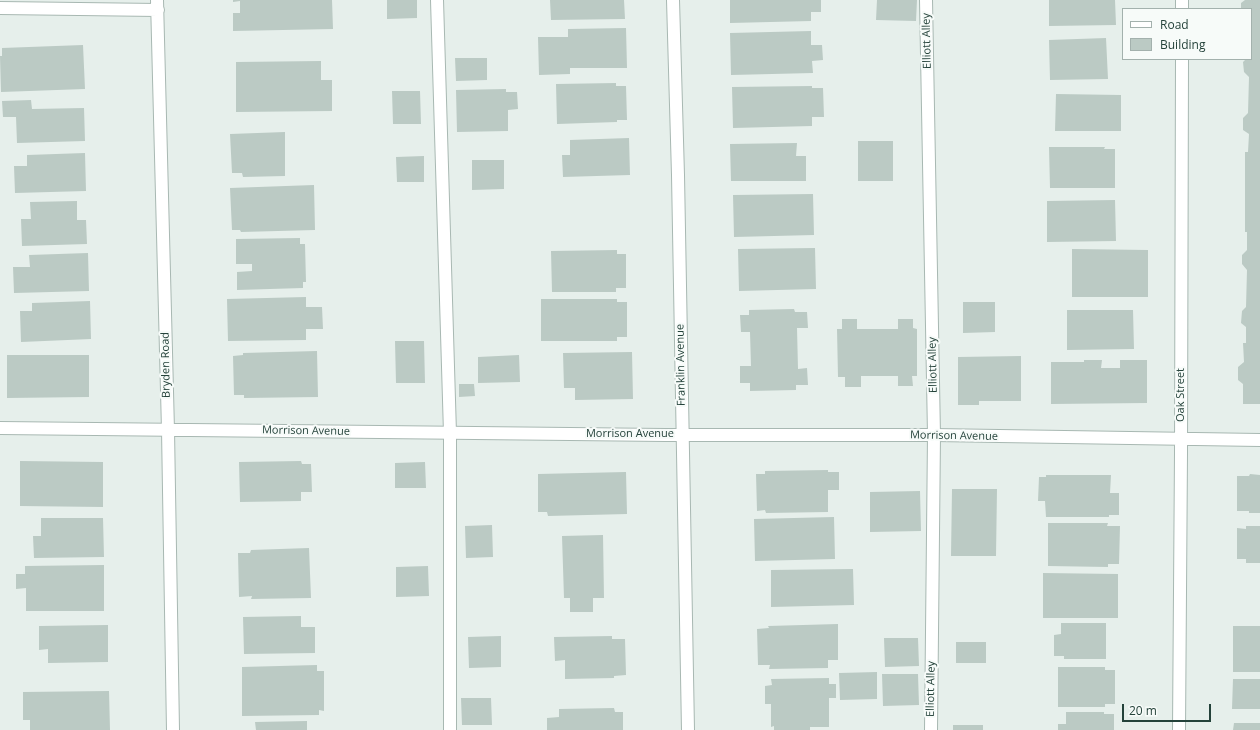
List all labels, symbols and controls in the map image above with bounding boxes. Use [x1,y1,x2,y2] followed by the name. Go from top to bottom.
[1122,8,1252,60] legend
[920,13,934,69] street label: Elliott Alley
[1160,16,1189,33] text: Road
[1160,36,1205,53] text: Building
[674,324,688,406] street label: Franklin Avenue
[159,332,173,398] street label: Bryden Road
[926,337,940,393] street label: Elliott Alley
[1174,368,1188,422] street label: Oak Street
[262,424,350,438] street label: Morrison Avenue
[586,427,674,441] street label: Morrison Avenue
[910,429,998,443] street label: Morrison Avenue
[924,661,938,717] street label: Elliott Alley
[1124,696,1213,722] scale bar
[1129,702,1157,719] text: 20 m

